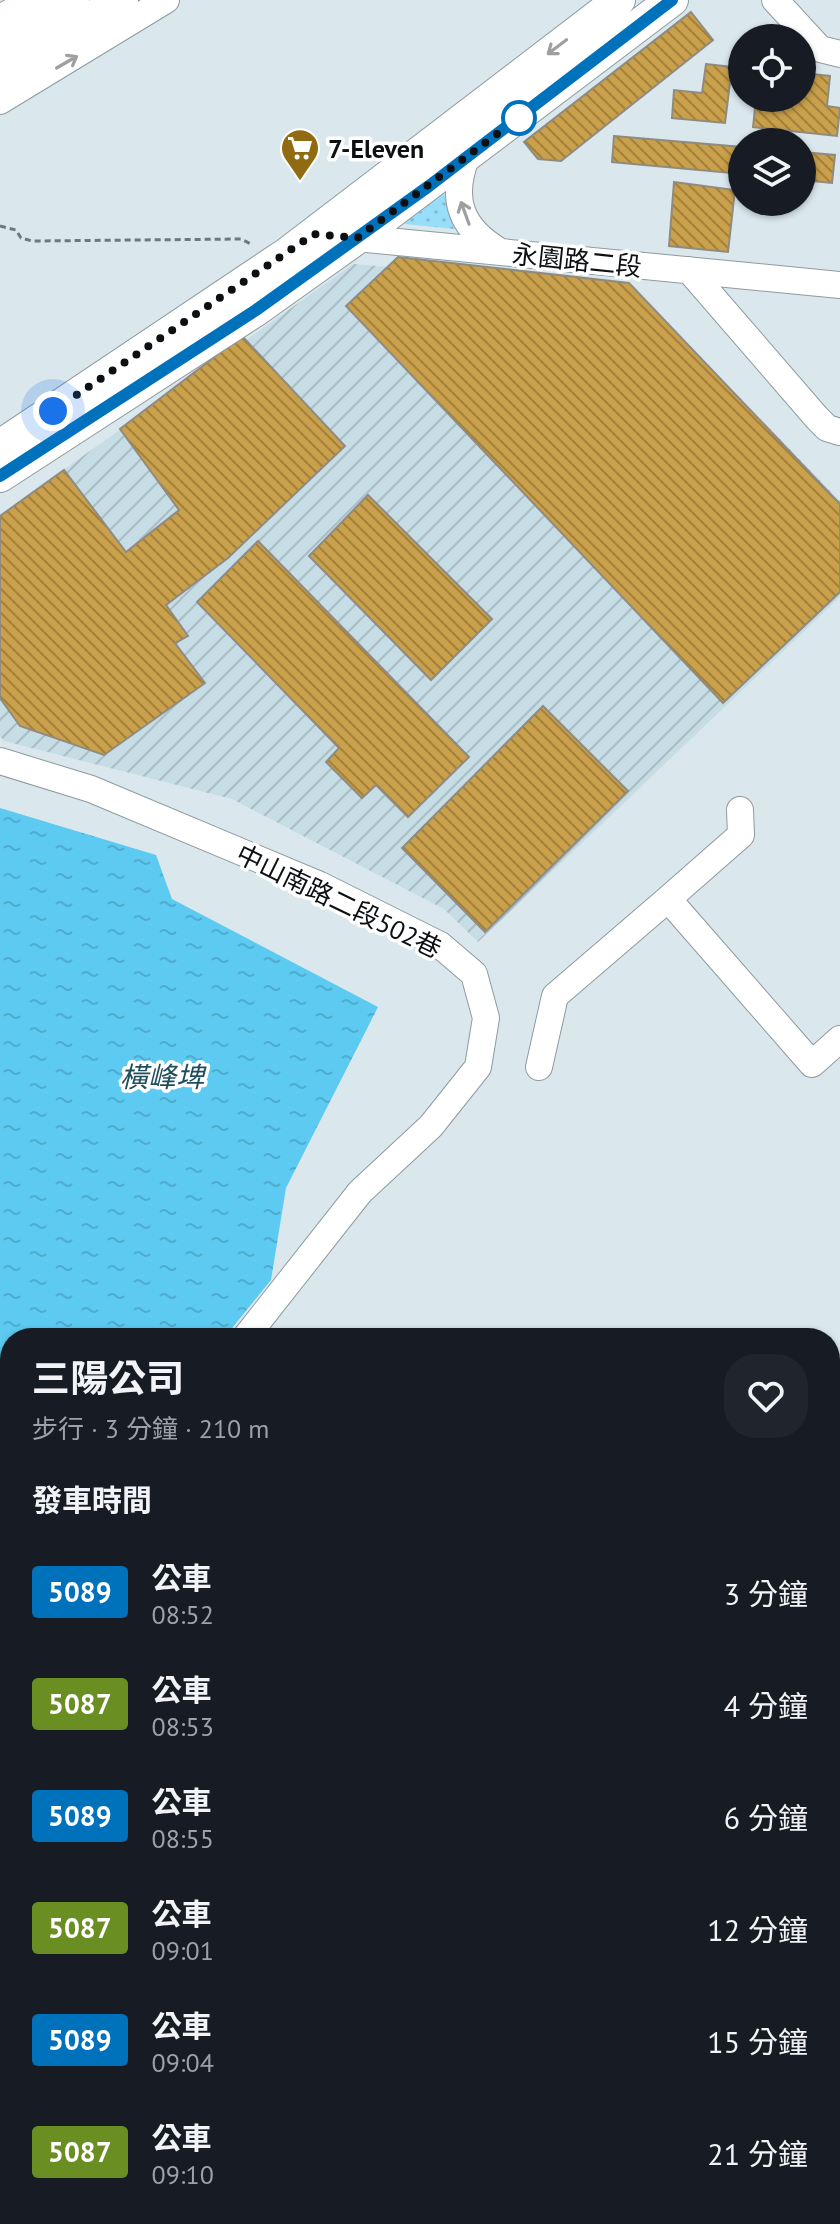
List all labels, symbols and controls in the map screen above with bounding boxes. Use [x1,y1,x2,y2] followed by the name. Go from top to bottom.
[728,24,816,216] map controls
[728,24,816,112] button: locate
[547,39,568,56] one-way arrow
[55,54,78,70] one-way arrow
[502,101,536,135] unlabelled marker
[279,127,321,182] supermarket icon: 7-Eleven
[728,128,816,216] button: layers
[328,132,424,165] place label: 7-Eleven
[456,201,471,226] one-way arrow
[511,237,643,283] street label: 永園路二段
[33,391,73,431] your location
[231,837,447,965] street label: 中山南路二段502巷
[120,1058,207,1095] water label: 橫峰埤
[32,1353,184,1402] text: 三陽公司
[724,1354,808,1438] button: heart
[32,1412,269,1445] text: 步行 · 3 分鐘 · 210 m
[32,1480,152,1519] text: 發車時間
[152,1558,212,1597] text: 公車
[48,1573,112,1610] text: 5089
[724,1574,808,1613] text: 3 分鐘
[152,1598,214,1631] text: 08:52
[152,1670,212,1709] text: 公車
[48,1685,112,1722] text: 5087
[724,1686,808,1725] text: 4 分鐘
[152,1710,214,1743] text: 08:53
[152,1782,212,1821] text: 公車
[48,1797,112,1834] text: 5089
[724,1798,808,1837] text: 6 分鐘
[152,1822,214,1855] text: 08:55
[152,1894,212,1933] text: 公車
[48,1909,112,1946] text: 5087
[707,1910,808,1949] text: 12 分鐘
[152,1934,214,1967] text: 09:01
[152,2006,212,2045] text: 公車
[48,2021,112,2058] text: 5089
[707,2022,808,2061] text: 15 分鐘
[152,2046,214,2079] text: 09:04
[152,2118,212,2157] text: 公車
[48,2133,112,2170] text: 5087
[707,2134,808,2173] text: 21 分鐘
[152,2158,214,2191] text: 09:10

